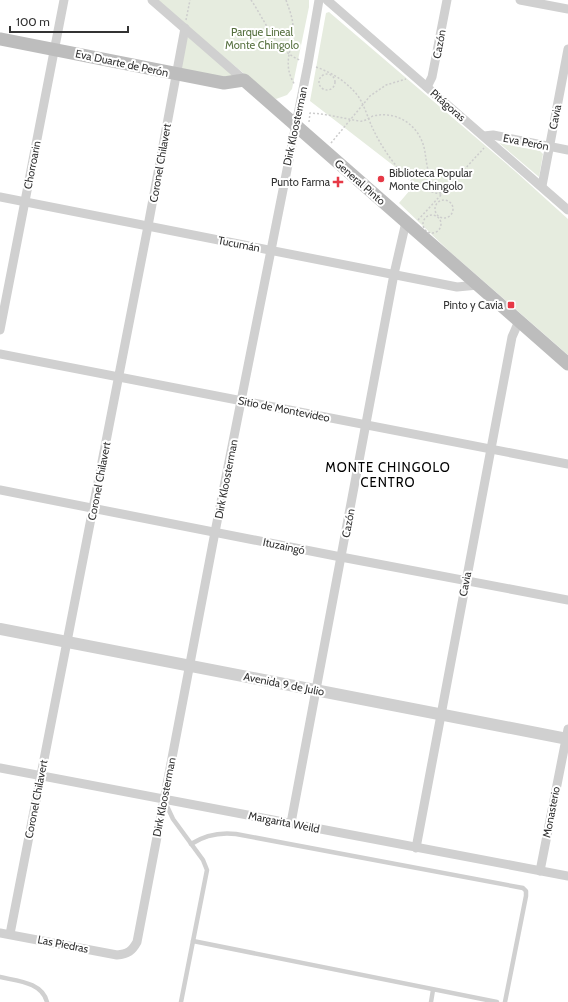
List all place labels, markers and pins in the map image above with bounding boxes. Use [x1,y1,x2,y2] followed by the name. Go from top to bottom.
[389,166,473,193] place label: Biblioteca Popular Monte Chingolo
[376,174,386,184] marker: Biblioteca Popular Monte Chingolo
[271,175,331,189] place label: Punto Farma
[333,177,343,187] marker: Punto Farma
[443,298,504,312] place label: Pinto y Cavia
[506,300,516,310] marker: Pinto y Cavia

